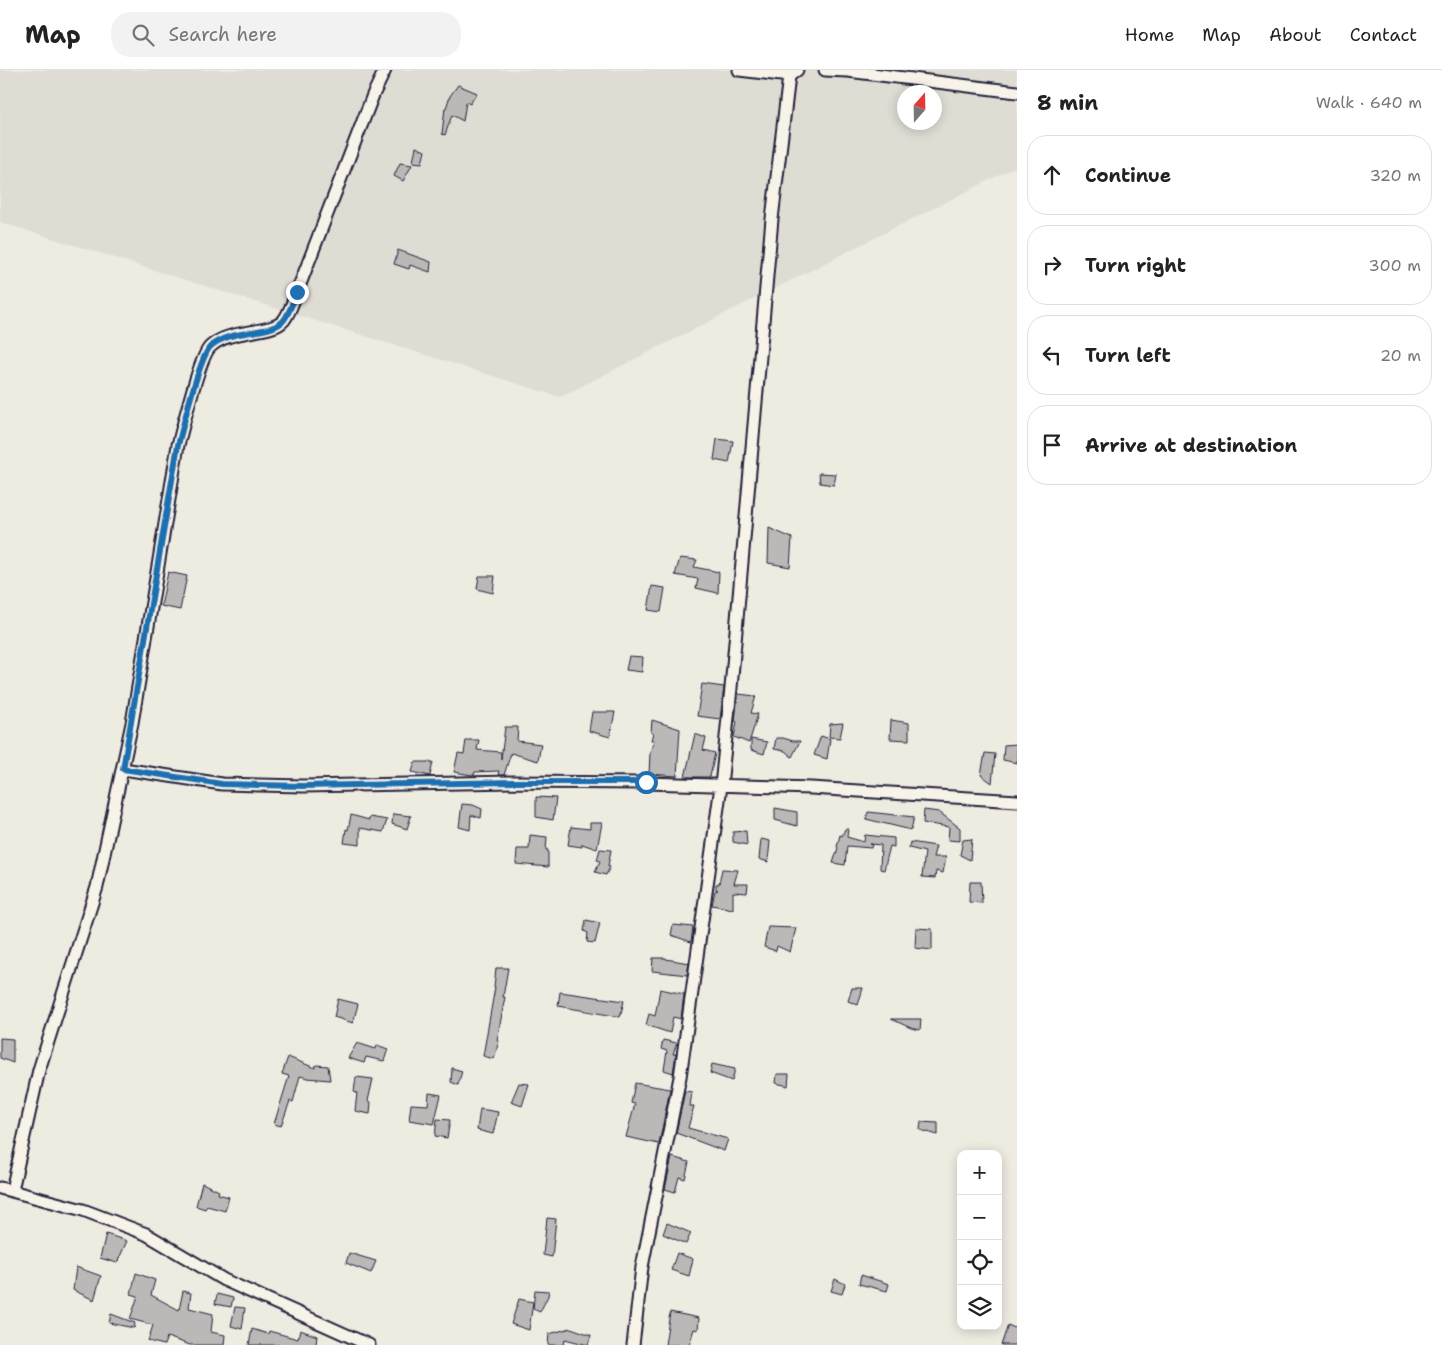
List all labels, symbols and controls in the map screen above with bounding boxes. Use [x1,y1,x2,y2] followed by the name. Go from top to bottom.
[111,12,461,57] search box
[25,19,81,51] text: Map
[129,21,157,49] icon: search
[169,22,277,47] text: Search here
[1125,23,1174,47] text: Home
[1202,23,1241,47] text: Map
[1269,23,1322,47] text: About
[1350,23,1417,47] text: Contact
[897,85,942,130] north arrow
[1037,89,1098,117] text: 8 min
[1316,92,1422,113] text: Walk · 640 m
[1038,161,1066,189] icon: ahead
[1085,163,1171,188] text: Continue
[1370,165,1421,186] text: 320 m
[1038,251,1066,279] icon: right
[1085,253,1186,278] text: Turn right
[1369,255,1421,276] text: 300 m
[286,281,309,304] route end
[1038,341,1066,369] icon: left
[1085,343,1171,368] text: Turn left
[1380,345,1421,366] text: 20 m
[1038,431,1066,459] icon: arrive
[1085,433,1297,458] text: Arrive at destination
[635,771,658,794] route start
[957,1150,1002,1330] map controls
[957,1150,1002,1195] button: +
[957,1195,1002,1240] button: −
[957,1240,1002,1285] button: locate
[957,1285,1002,1330] button: layers

